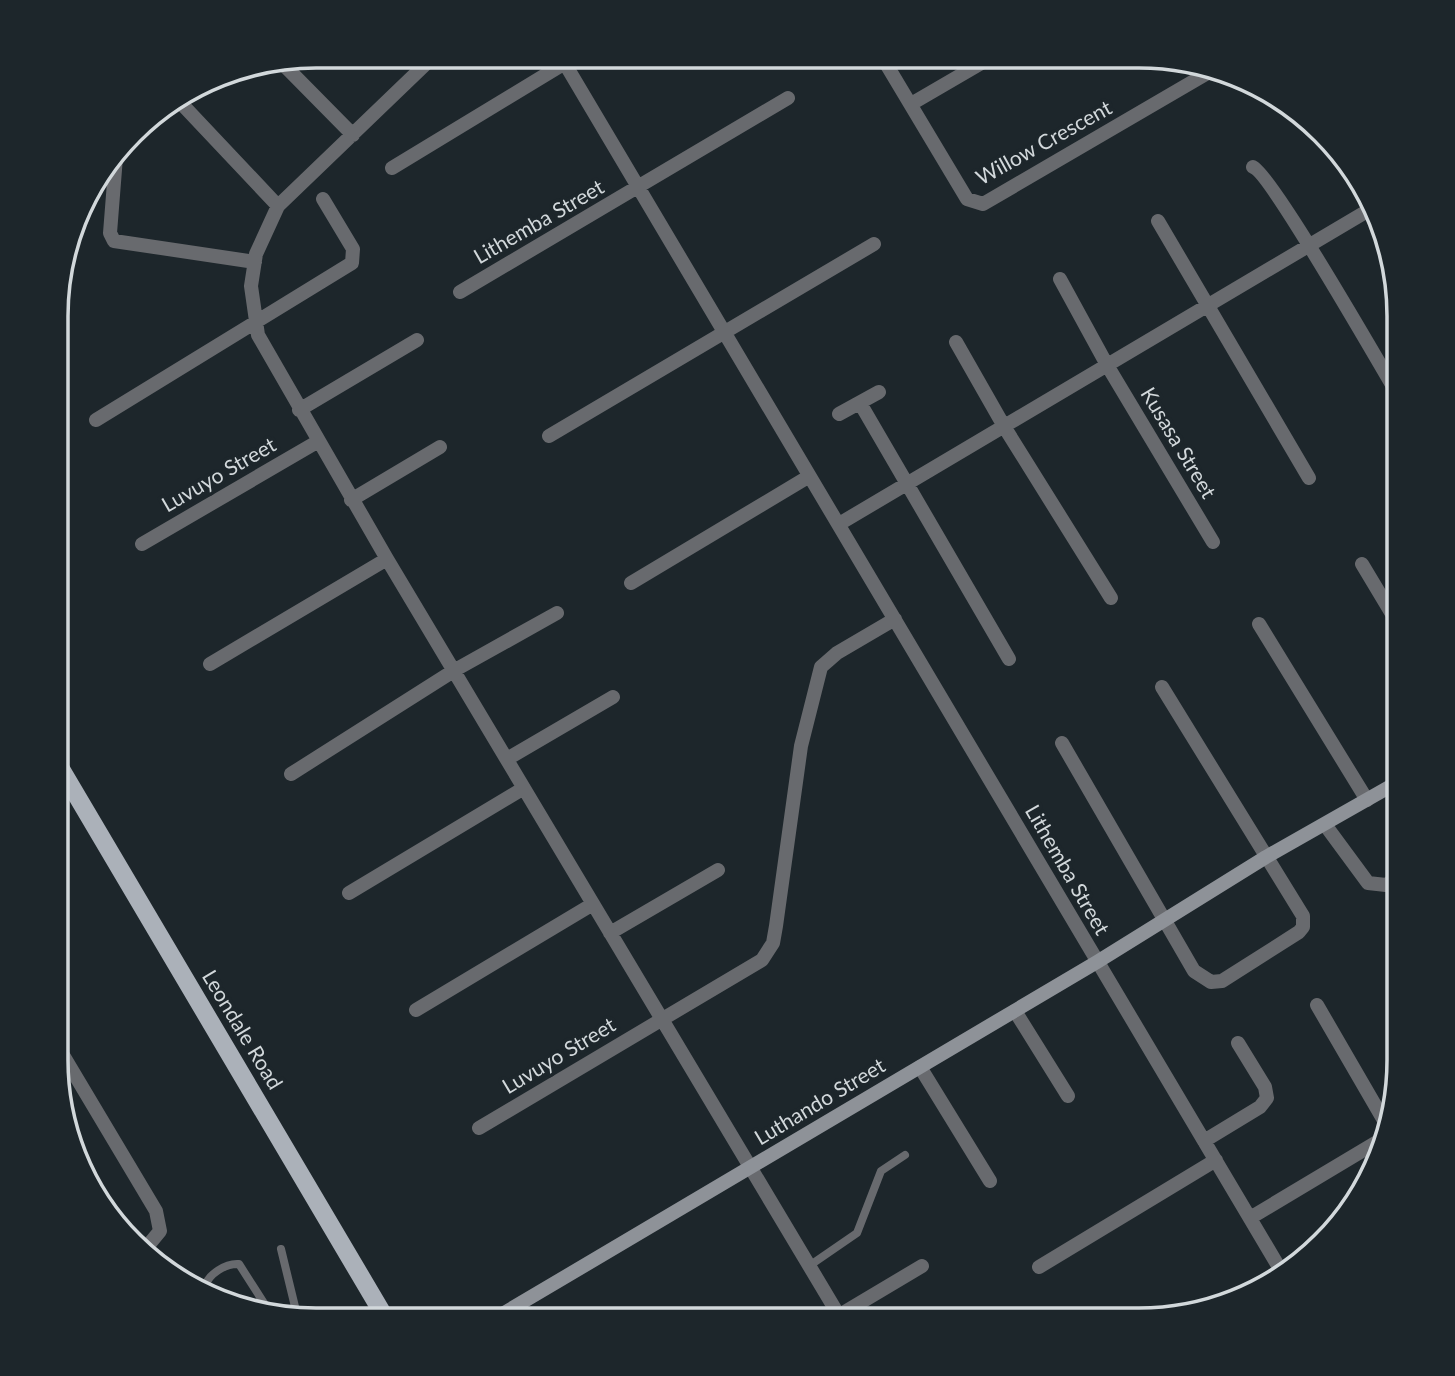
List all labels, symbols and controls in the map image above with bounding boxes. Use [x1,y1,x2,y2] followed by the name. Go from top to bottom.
[971,94,1116,189] street label: Willow Crescent
[469,173,608,268] street label: Lithemba Street
[1136,382,1222,503] street label: Kusasa Street
[157,431,280,516] street label: Luvuyo Street
[1021,800,1116,939] street label: Lithemba Street
[198,965,289,1093] street label: Leondale Road
[497,1011,620,1098] street label: Luvuyo Street
[750,1052,889,1149] street label: Luthando Street

